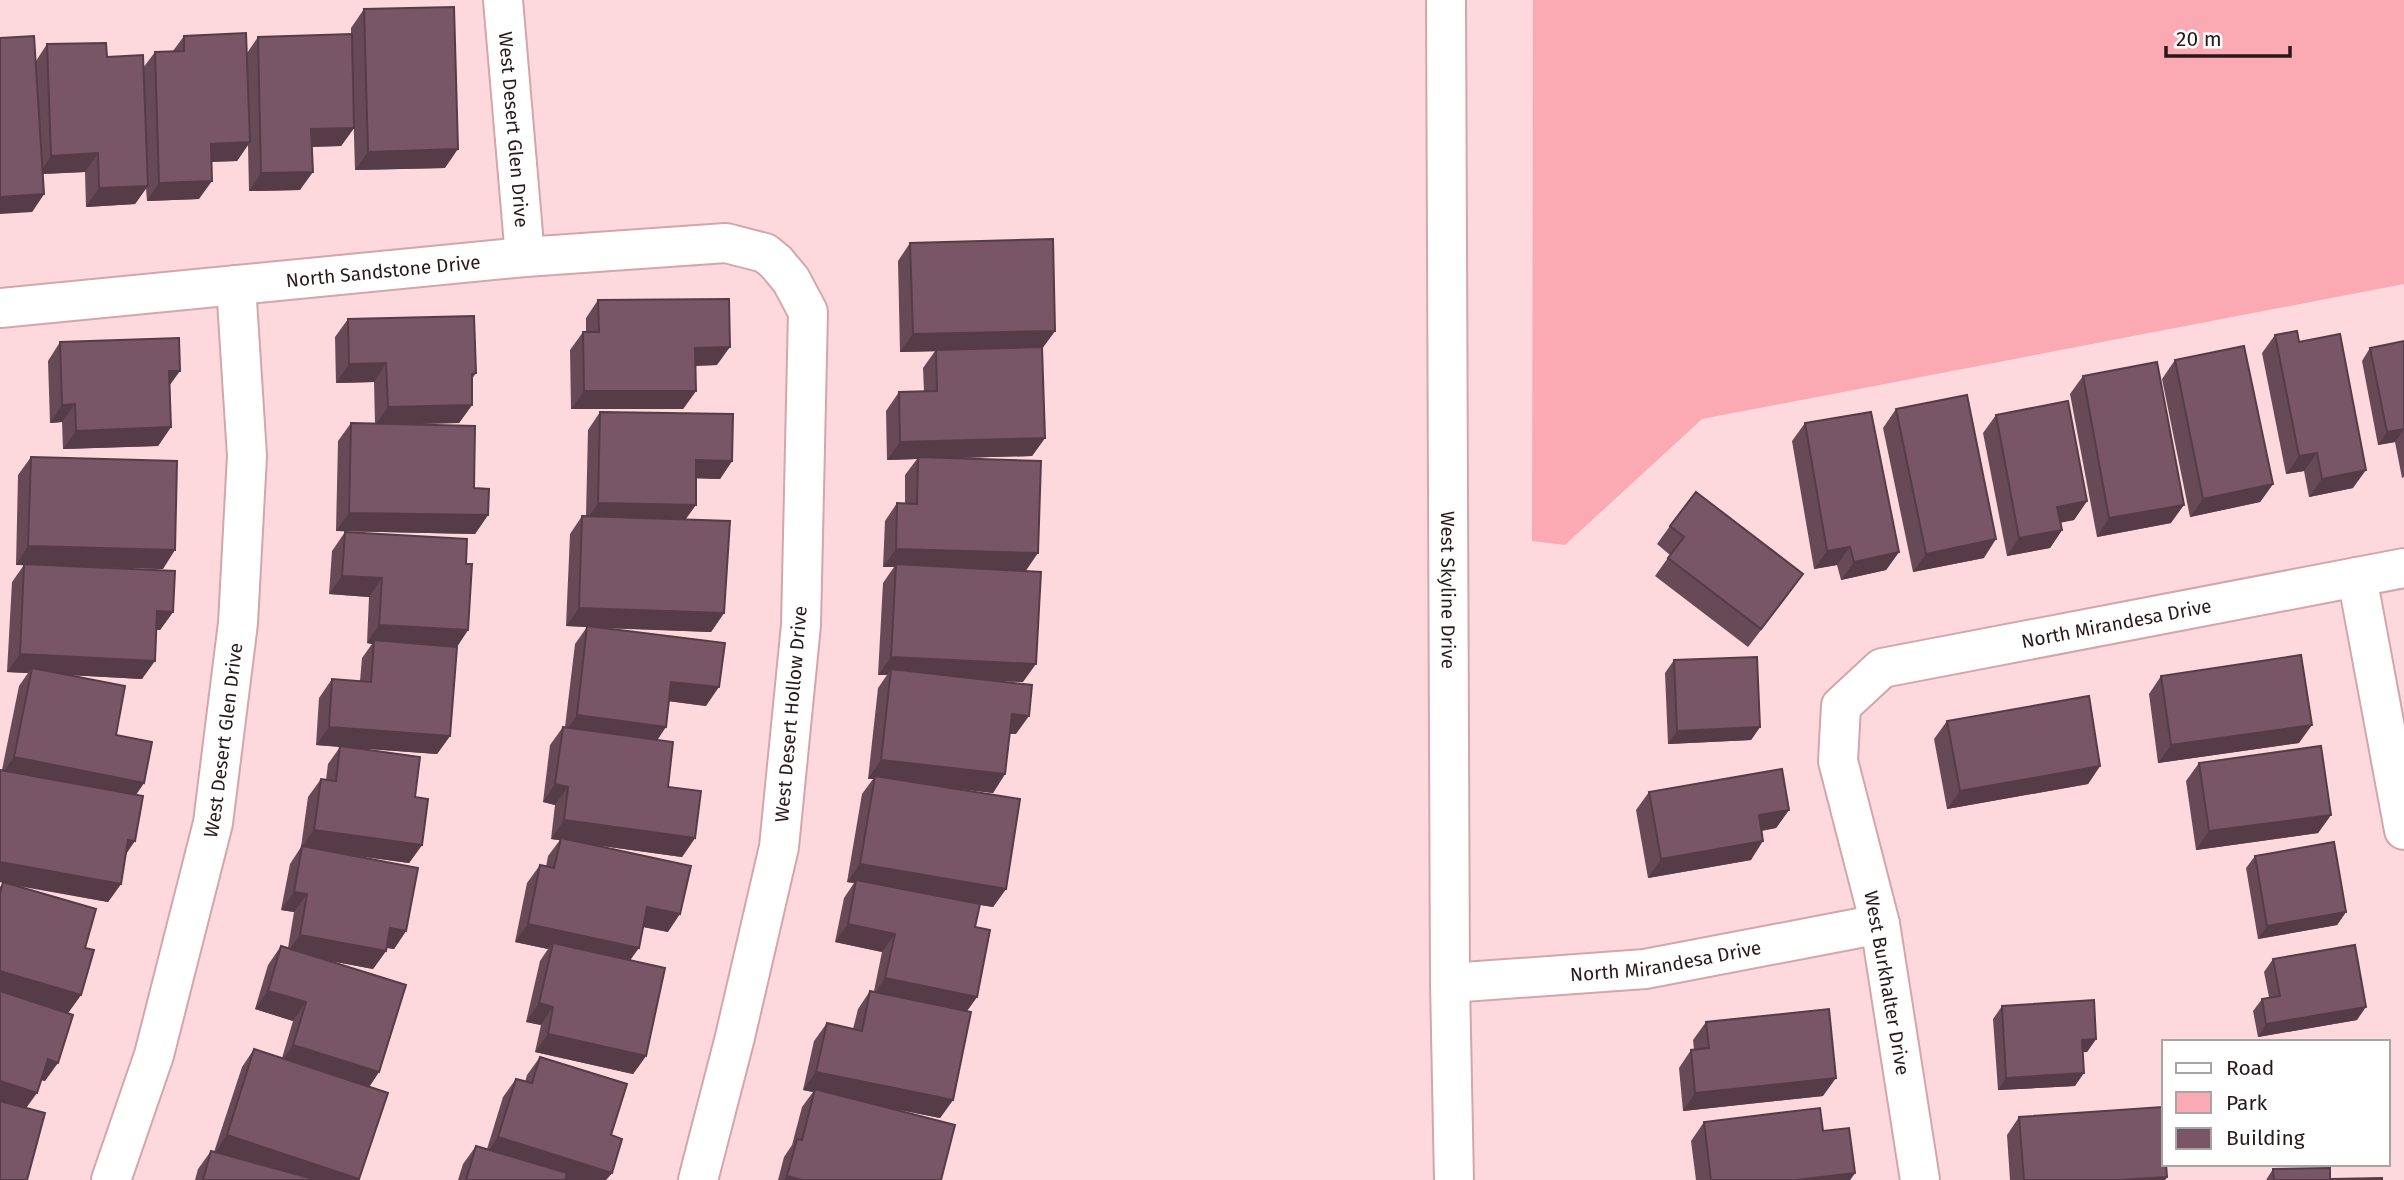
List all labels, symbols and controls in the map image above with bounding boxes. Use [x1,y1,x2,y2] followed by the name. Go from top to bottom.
[2166,14,2290,58] scale bar
[2176,26,2222,52] text: 20 m
[494,31,534,228] street label: West Desert Glen Drive
[285,250,482,292] street label: North Sandstone Drive
[1437,511,1460,669] street label: West Skyline Drive
[2019,594,2213,653] street label: North Mirandesa Drive
[770,605,812,823] street label: West Desert Hollow Drive
[198,641,247,840] street label: West Desert Glen Drive
[1859,889,1915,1077] street label: West Burkhalter Drive
[1569,935,1763,986] street label: North Mirandesa Drive
[2162,1040,2390,1166] legend
[2226,1055,2274,1081] text: Road
[2226,1090,2268,1116] text: Park
[2226,1125,2305,1151] text: Building

